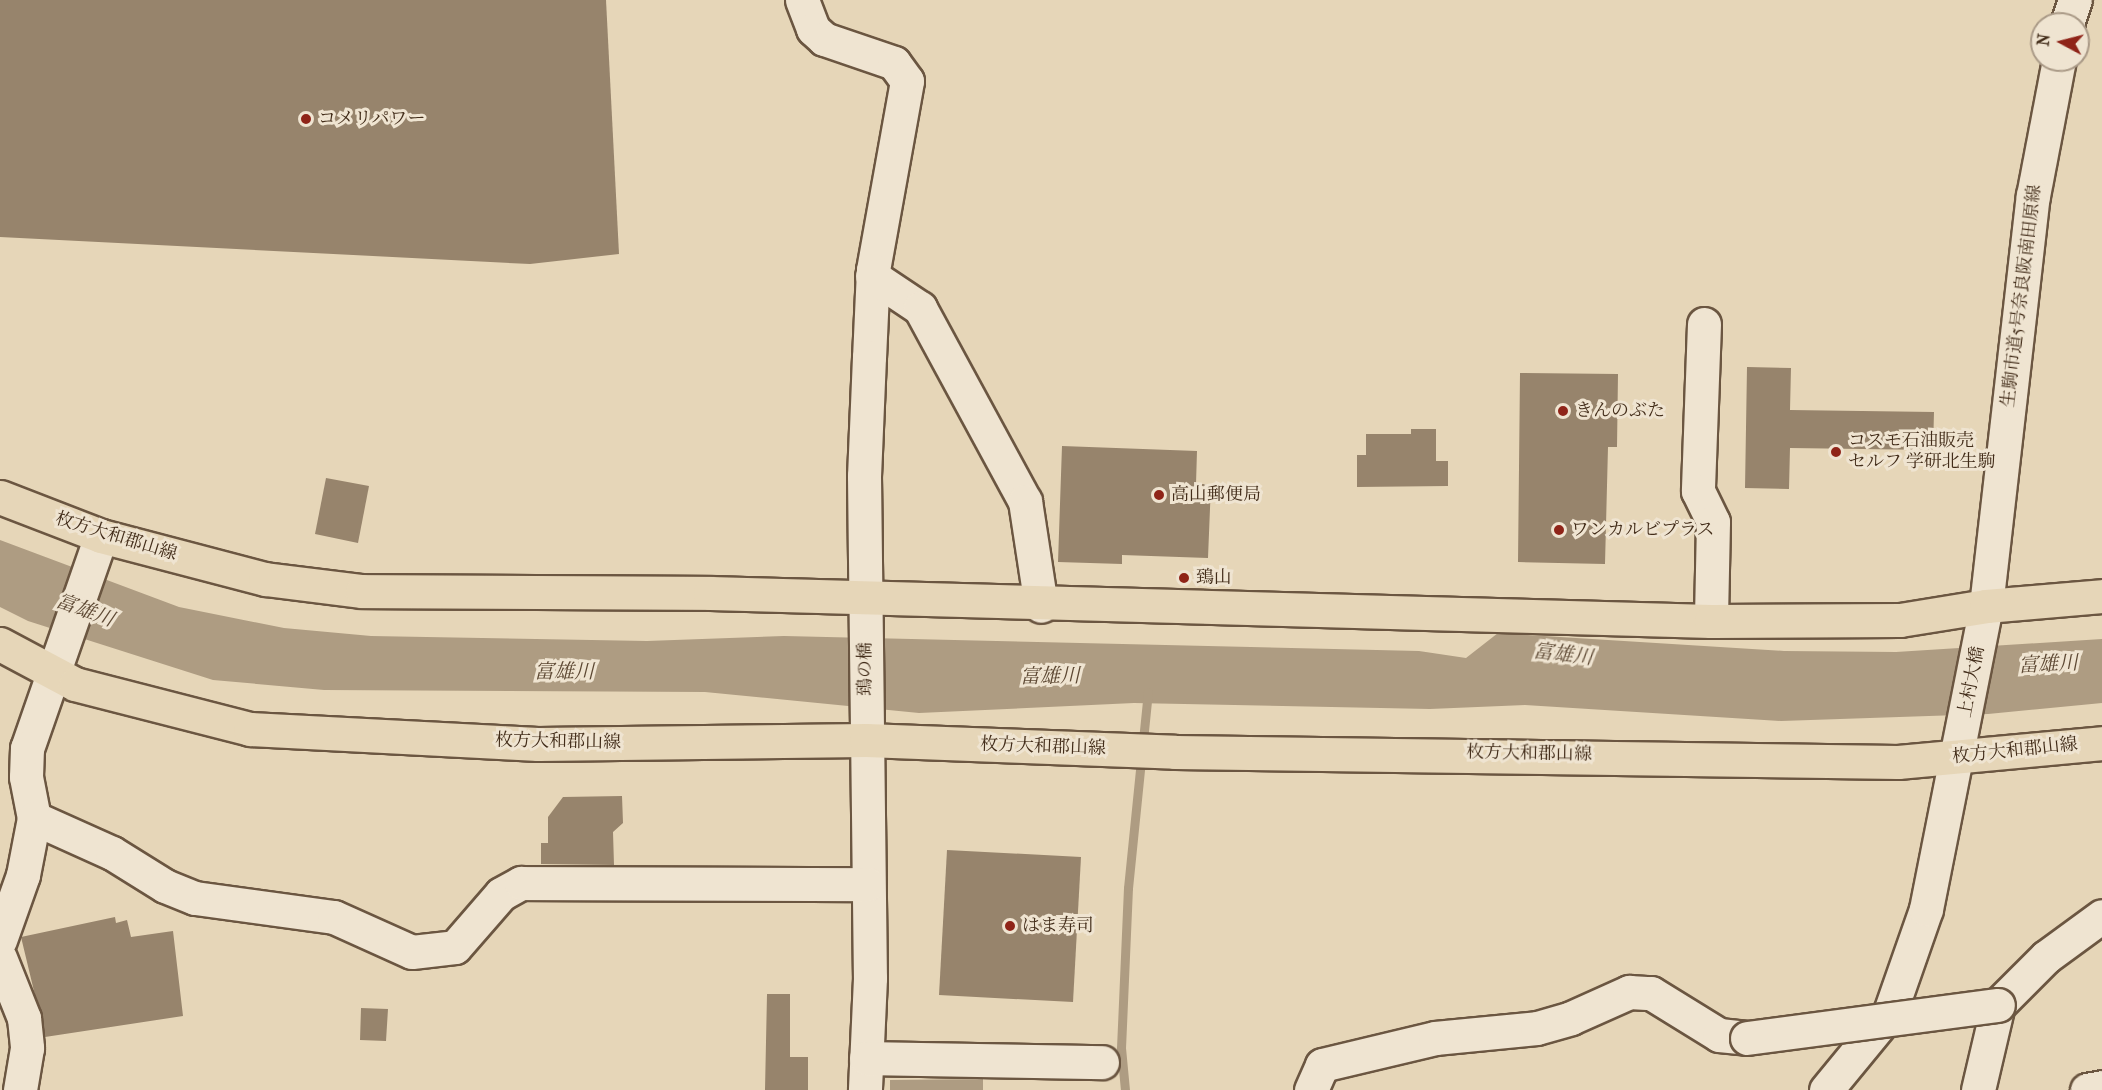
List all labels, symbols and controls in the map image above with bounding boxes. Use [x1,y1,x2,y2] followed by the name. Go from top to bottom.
[2030,12,2090,72] north arrow
[2033,33,2054,47] text: N
[318,108,426,130] place label: コメリパワー
[299,112,313,126] marker: コメリパワー
[1998,184,2046,408] street label: 生駒市道5号奈良阪南田原線
[1575,400,1665,422] place label: きんのぶた
[1556,404,1570,418] marker: きんのぶた
[1848,431,1996,474] place label: コスモ石油販売 セルフ 学研北生駒
[1829,445,1843,459] marker: コスモ石油販売 セルフ 学研北生駒
[1171,484,1261,506] place label: 高山郵便局
[1152,488,1166,502] marker: 高山郵便局
[53,508,179,566] street label: 枚方大和郡山線
[1571,519,1715,541] place label: ワンカルビプラス
[1552,523,1566,537] marker: ワンカルビプラス
[1196,567,1232,589] place label: 鵄山
[1177,571,1191,585] marker: 鵄山
[53,588,117,632] water label: 富雄川
[1532,638,1594,670] water label: 富雄川
[855,642,877,696] street label: 鵄の橋
[1955,645,1989,719] street label: 上村大橋
[2017,650,2079,678] water label: 富雄川
[534,659,594,683] water label: 富雄川
[1020,663,1080,689] water label: 富雄川
[495,730,621,754] street label: 枚方大和郡山線
[980,734,1106,760] street label: 枚方大和郡山線
[1951,734,2079,768] street label: 枚方大和郡山線
[1466,742,1592,766] street label: 枚方大和郡山線
[1022,915,1094,937] place label: はま寿司
[1003,919,1017,933] marker: はま寿司

